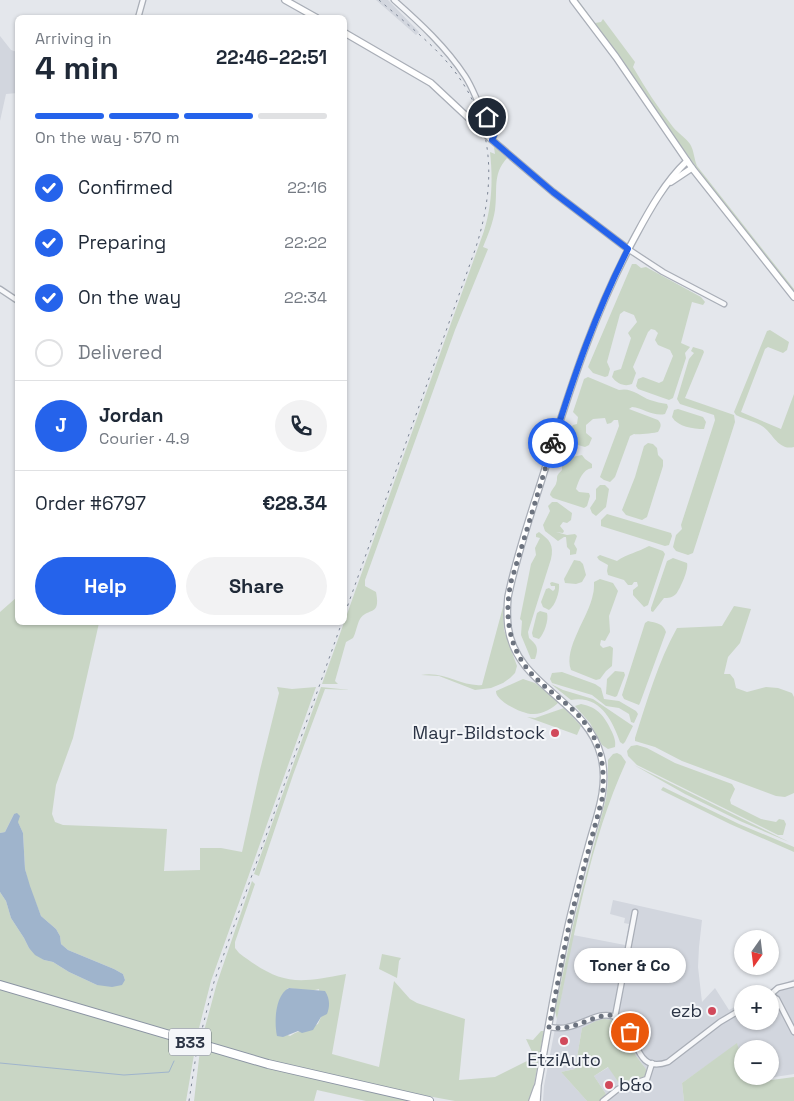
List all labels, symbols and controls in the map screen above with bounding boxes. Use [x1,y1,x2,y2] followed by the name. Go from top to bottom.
[35,28,112,49] text: Arriving in
[216,45,327,70] text: 22:46–22:51
[35,48,119,88] text: 4 min
[466,96,508,138] pin
[473,103,501,131] icon: home
[35,127,180,148] text: On the way · 570 m
[35,174,63,202] icon: check
[78,175,173,200] text: Confirmed
[287,177,327,198] text: 22:16
[35,229,63,257] icon: check
[78,230,166,255] text: Preparing
[284,232,327,253] text: 22:22
[35,284,63,312] icon: check
[78,285,181,310] text: On the way
[284,287,327,308] text: 22:34
[78,340,163,365] text: Delivered
[275,400,327,452] button: phone
[99,403,164,428] text: Jordan
[55,413,67,438] text: J
[528,418,578,468] courier
[99,428,189,449] text: Courier · 4.9
[539,429,567,457] icon: bike
[35,491,146,516] text: Order #6797
[262,491,327,516] text: €28.34
[35,557,176,615] button: Help
[186,557,327,615] button: Share
[413,721,545,744] place label: Mayr-Bildstock
[549,727,561,739] marker: Mayr-Bildstock
[734,930,779,975] north arrow
[734,930,779,1085] map controls
[574,947,686,982] callout: Toner & Co
[590,955,670,976] text: Toner & Co
[734,985,779,1030] button: +
[671,999,702,1022] place label: ezb
[706,1005,718,1017] marker: ezb
[609,1011,651,1053] pin
[616,1018,644,1046] icon: bag
[169,1028,211,1056] road number: B33
[558,1035,570,1047] marker: EtziAuto
[734,1040,779,1085] button: −
[527,1048,601,1071] place label: EtziAuto
[619,1073,653,1096] place label: b&o
[603,1079,615,1091] marker: b&o

